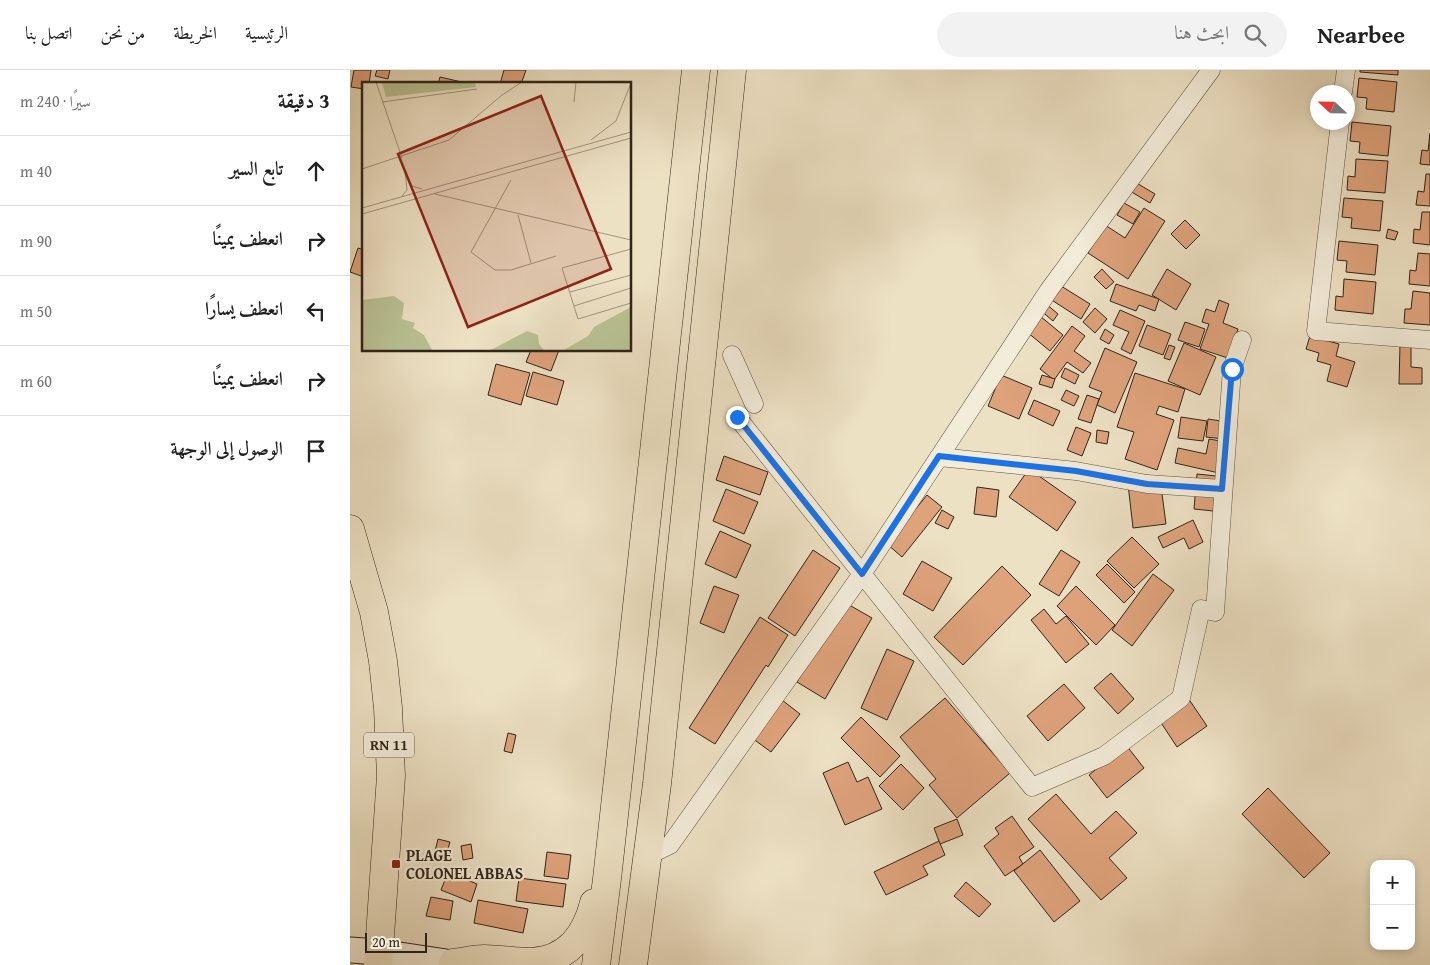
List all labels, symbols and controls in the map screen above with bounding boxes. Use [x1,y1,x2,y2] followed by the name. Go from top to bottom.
[937,12,1287,57] search box
[1317,17,1405,52] text: Nearbee
[1174,18,1229,46] text: ابحث هنا
[25,19,72,46] text: اتصل بنا
[100,19,145,46] text: من نحن
[173,19,217,46] text: الخريطة
[245,19,288,46] text: الرئيسية
[1241,21,1269,49] icon: search
[362,82,631,351] inset map
[278,85,330,116] text: 3 دقيقة
[1310,85,1355,130] north arrow
[20,89,91,113] text: سيرًا · 240 m
[229,154,283,182] text: تابع السير
[302,157,330,185] icon: ahead
[20,159,52,183] text: 40 m
[213,224,283,252] text: انعطف يمينًا
[302,227,330,255] icon: right
[20,229,52,253] text: 90 m
[205,294,283,322] text: انعطف يسارًا
[302,297,330,325] icon: left
[20,299,52,323] text: 50 m
[1221,358,1244,381] route start
[213,364,283,392] text: انعطف يمينًا
[302,367,330,395] icon: right
[20,369,52,393] text: 60 m
[726,406,749,429] route end
[171,434,283,462] text: الوصول إلى الوجهة
[302,437,330,465] icon: arrive
[364,732,414,758] road number: RN 11
[406,843,523,885] place label: PLAGE COLONEL ABBAS
[390,858,402,870] marker: PLAGE COLONEL ABBAS
[1370,860,1415,950] map controls
[1370,860,1415,905] button: +
[1370,905,1415,950] button: −
[365,930,428,953] scale bar
[372,932,400,952] text: 20 m

